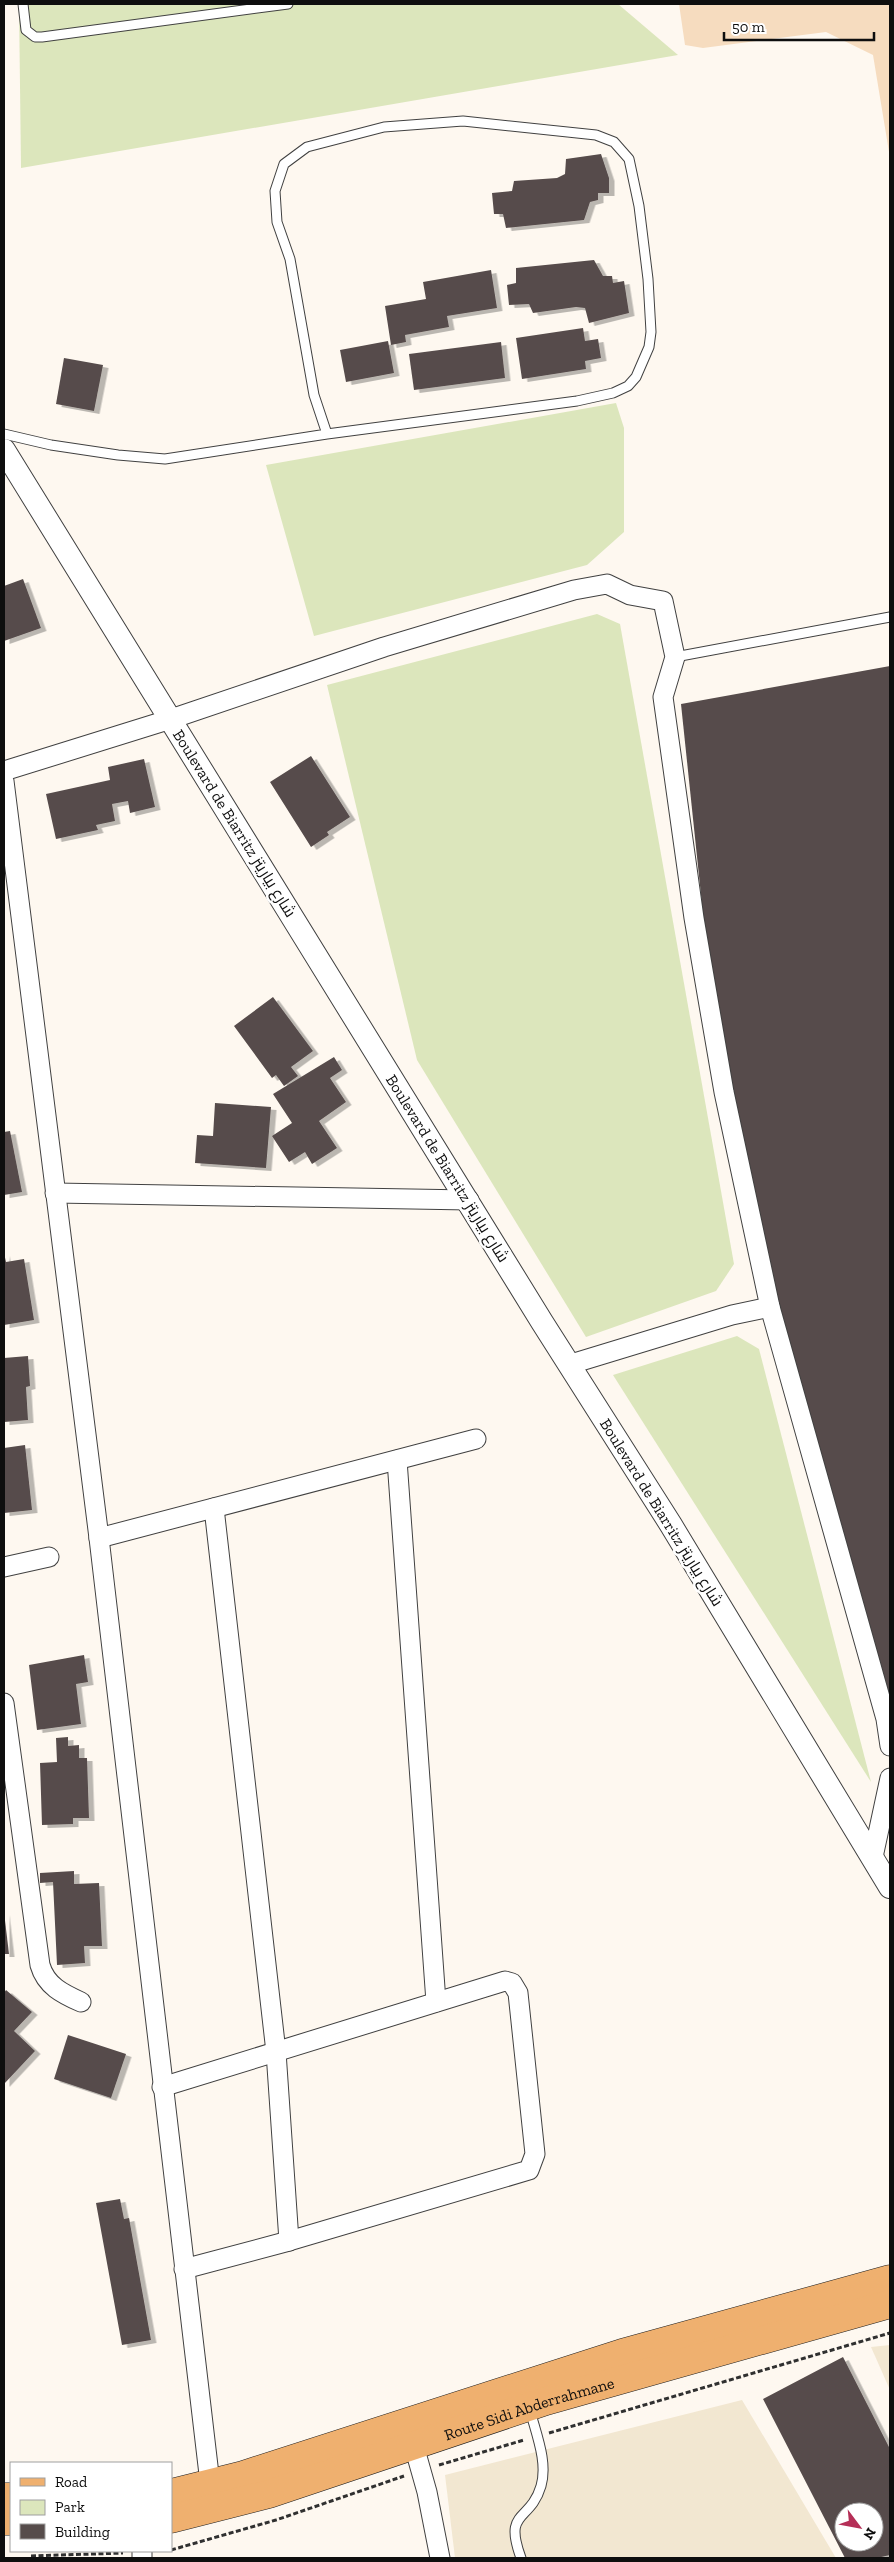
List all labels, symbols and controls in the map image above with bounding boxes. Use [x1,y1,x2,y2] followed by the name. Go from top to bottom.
[724,10,874,42] scale bar
[732,18,765,36] text: 50 m
[167,726,300,922] street label: Boulevard de Biarritz شارع بياريتز
[380,1071,513,1267] street label: Boulevard de Biarritz شارع بياريتز
[594,1415,727,1611] street label: Boulevard de Biarritz شارع بياريتز
[442,2373,616,2445] street label: Route Sidi Abderrahmane
[10,2462,172,2552] legend
[55,2473,88,2491] text: Road
[55,2498,85,2516] text: Park
[834,2502,884,2552] north arrow
[55,2523,110,2541] text: Building
[859,2525,880,2543] text: N

